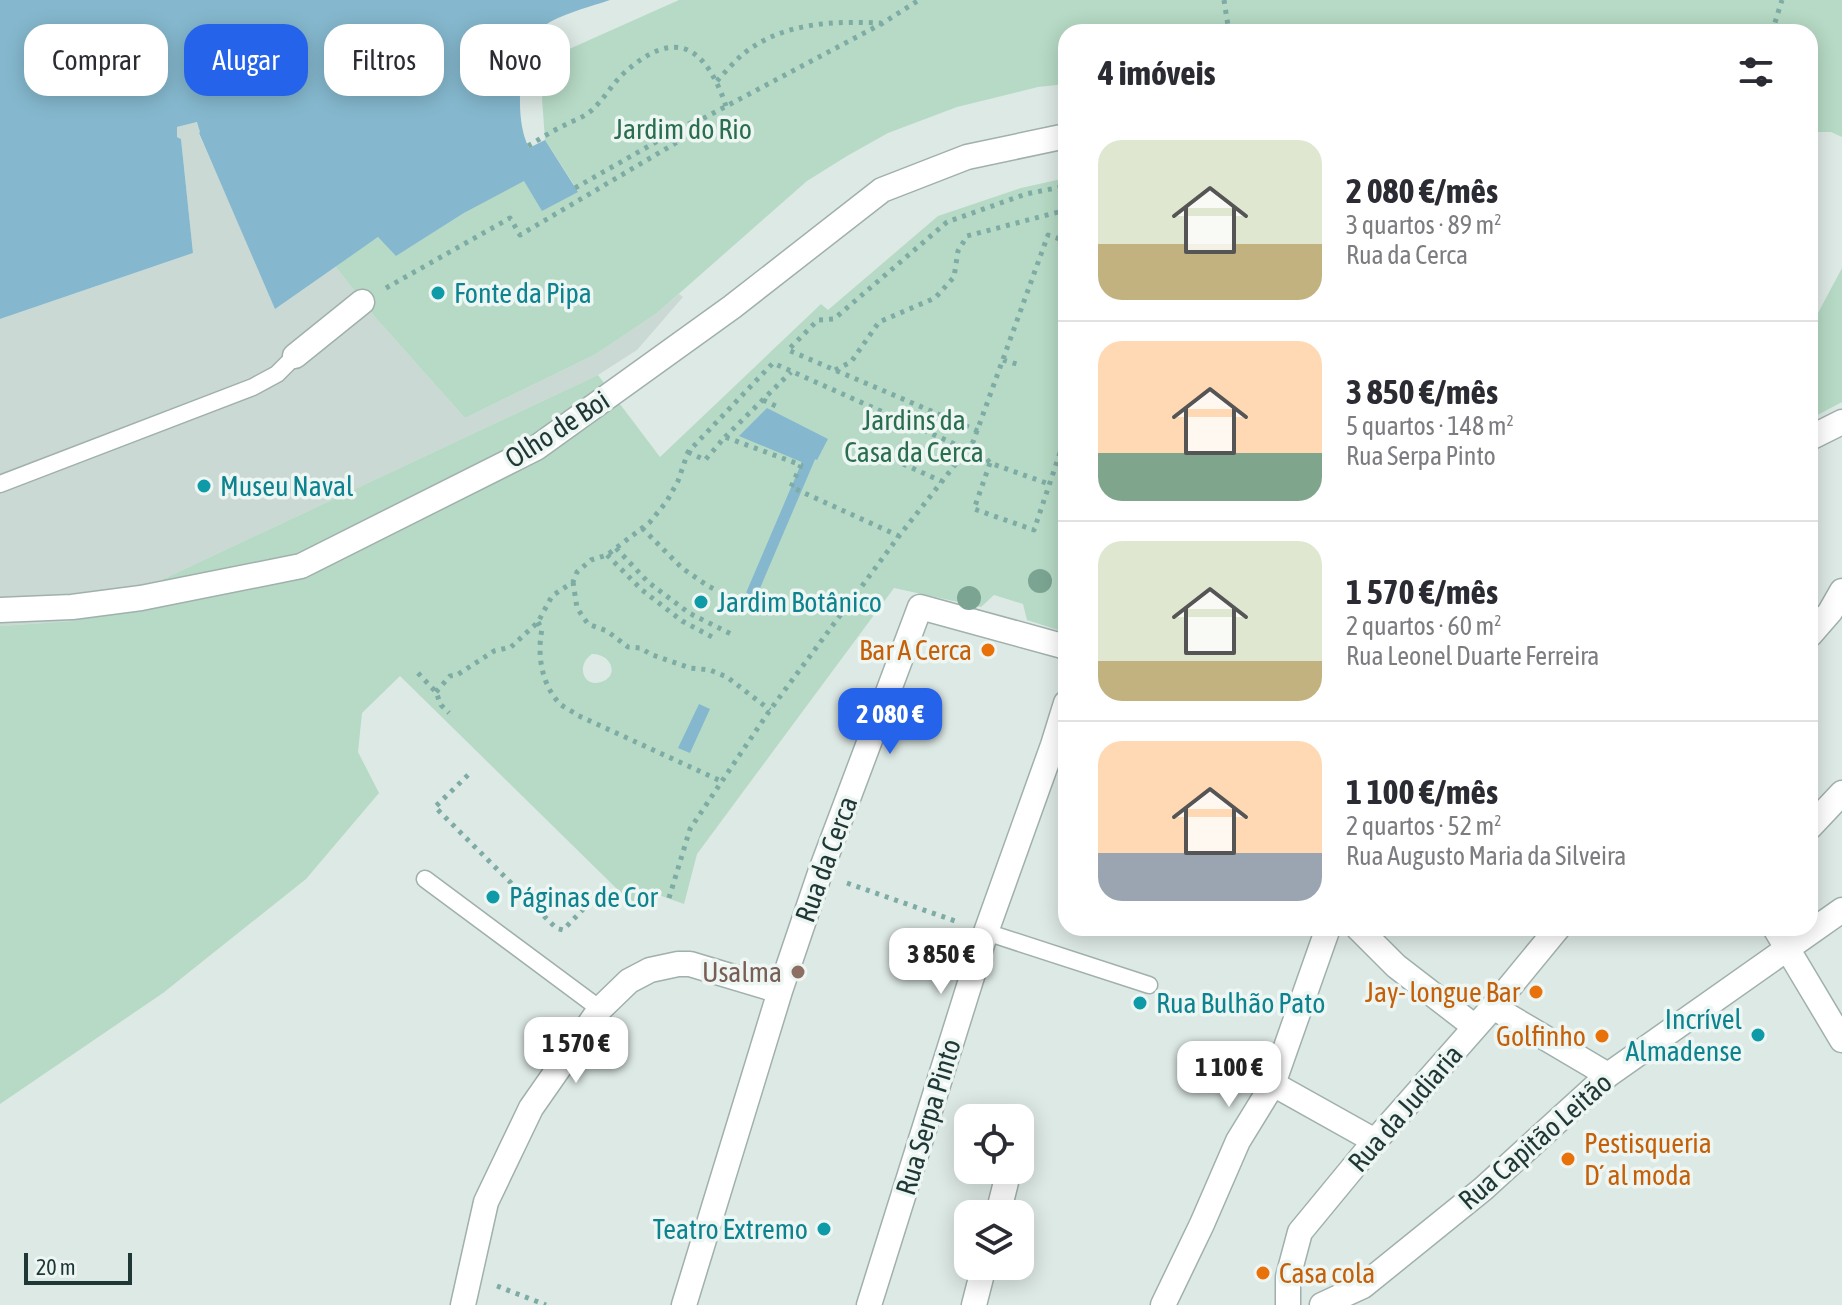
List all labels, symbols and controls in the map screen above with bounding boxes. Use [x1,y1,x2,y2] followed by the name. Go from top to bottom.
[24,24,168,96] chip: Comprar
[184,24,308,96] chip: Alugar
[324,24,444,96] chip: Filtros
[460,24,570,96] chip: Novo
[1734,50,1778,94] icon: filters
[1098,53,1216,92] text: 4 imóveis
[614,113,752,145] park label: Jardim do Rio
[1346,171,1498,210] text: 2 080 €/mês
[1162,172,1258,268] icon: home
[1346,210,1501,240] text: 3 quartos · 89 m²
[1346,240,1468,270] text: Rua da Cerca
[454,277,592,309] place label: Fonte da Pipa
[429,284,447,302] marker: Fonte da Pipa
[1346,372,1498,411] text: 3 850 €/mês
[1162,373,1258,469] icon: home
[499,384,615,474] street label: Olho de Boi
[844,404,984,468] park label: Jardins da Casa da Cerca
[1346,411,1514,441] text: 5 quartos · 148 m²
[1346,441,1496,471] text: Rua Serpa Pinto
[220,470,354,502] place label: Museu Naval
[195,477,213,495] marker: Museu Naval
[1346,572,1498,611] text: 1 570 €/mês
[1162,573,1258,669] icon: home
[717,586,882,618] place label: Jardim Botânico
[692,593,710,611] marker: Jardim Botânico
[1346,611,1501,641] text: 2 quartos · 60 m²
[859,634,972,666] place label: Bar A Cerca
[979,641,997,659] marker: Bar A Cerca
[1346,641,1599,671] text: Rua Leonel Duarte Ferreira
[816,688,964,756] pin: 2 080 €
[856,699,924,729] text: 2 080 €
[1346,772,1498,811] text: 1 100 €/mês
[1162,773,1258,869] icon: home
[788,792,864,926] street label: Rua da Cerca
[1346,811,1501,841] text: 2 quartos · 52 m²
[1346,841,1626,871] text: Rua Augusto Maria da Silveira
[509,881,659,913] place label: Páginas de Cor
[484,888,502,906] marker: Páginas de Cor
[867,928,1015,996] pin: 3 850 €
[907,939,975,969] text: 3 850 €
[702,956,782,988] place label: Usalma
[789,963,807,981] marker: Usalma
[1365,976,1521,1008] place label: Jay- longue Bar
[1527,983,1545,1001] marker: Jay- longue Bar
[1156,987,1325,1019] place label: Rua Bulhão Pato
[1131,994,1149,1012] marker: Rua Bulhão Pato
[1626,1003,1743,1067] place label: Incrível Almadense
[502,1017,650,1085] pin: 1 570 €
[1496,1020,1586,1052] place label: Golfinho
[1749,1026,1767,1044] marker: Incrível Almadense
[1593,1027,1611,1045] marker: Golfinho
[542,1028,610,1058] text: 1 570 €
[889,1035,967,1199] street label: Rua Serpa Pinto
[1341,1038,1469,1178] street label: Rua da Judiaria
[1155,1041,1303,1109] pin: 1 100 €
[1195,1052,1263,1082] text: 1 100 €
[1452,1066,1618,1216] street label: Rua Capitão Leitão
[954,1104,1034,1280] map controls
[954,1104,1034,1184] button: locate
[1584,1127,1712,1191] place label: Pestisqueria D´ al moda
[1559,1150,1577,1168] marker: Pestisqueria D´ al moda
[954,1200,1034,1280] button: layers
[653,1213,808,1245] place label: Teatro Extremo
[815,1220,833,1238] marker: Teatro Extremo
[24,1249,132,1285] scale bar
[36,1254,76,1280] text: 20 m
[1279,1257,1375,1289] place label: Casa cola
[1254,1264,1272,1282] marker: Casa cola

